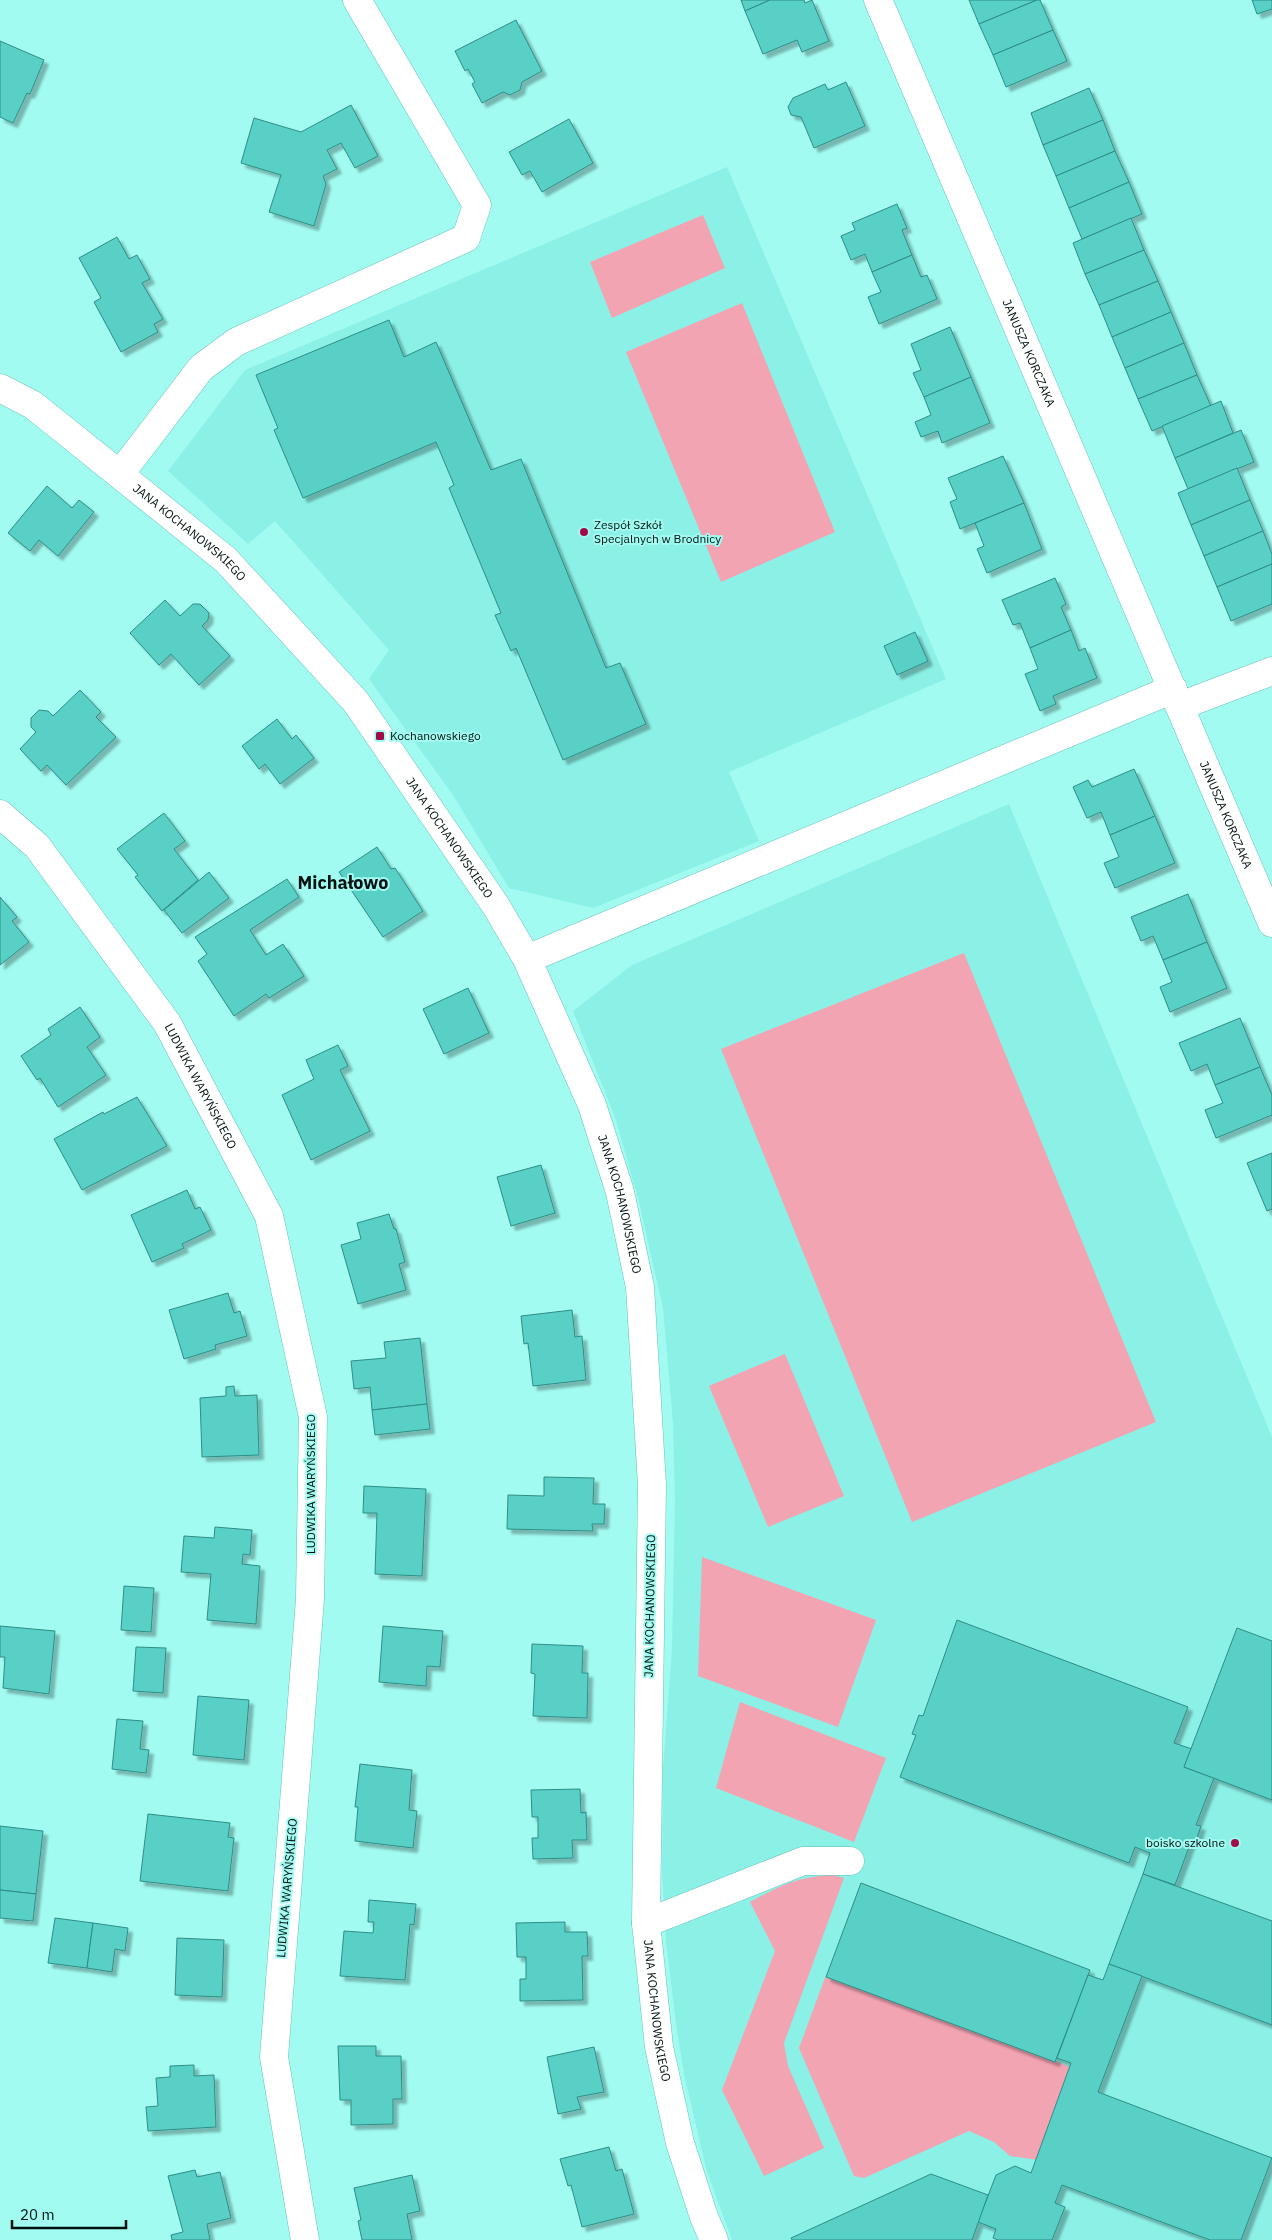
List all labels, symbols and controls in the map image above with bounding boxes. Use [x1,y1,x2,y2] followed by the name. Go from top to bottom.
[1000,297,1059,409] street label: JANUSZA KORCZAKA
[130,480,249,584] street label: JANA KOCHANOWSKIEGO
[594,517,721,546] place label: Zespół Szkół Specjalnych w Brodnicy
[578,526,590,538] marker: Zespół Szkół Specjalnych w Brodnicy
[390,728,481,743] place label: Kochanowskiego
[374,730,386,742] marker: Kochanowskiego
[1197,759,1256,871] street label: JANUSZA KORCZAKA
[403,774,496,901] street label: JANA KOCHANOWSKIEGO
[298,871,388,894] district label: Michałowo
[161,1021,240,1151] street label: LUDWIKA WARYŃSKIEGO
[595,1133,645,1275] street label: JANA KOCHANOWSKIEGO
[303,1414,318,1554] street label: LUDWIKA WARYŃSKIEGO
[641,1534,658,1678] street label: JANA KOCHANOWSKIEGO
[273,1818,300,1958] street label: LUDWIKA WARYŃSKIEGO
[1146,1835,1225,1850] place label: boisko szkolne
[1229,1837,1241,1849] marker: boisko szkolne
[641,1939,674,2083] street label: JANA KOCHANOWSKIEGO
[12,2198,126,2230] scale bar
[20,2205,55,2224] text: 20 m

